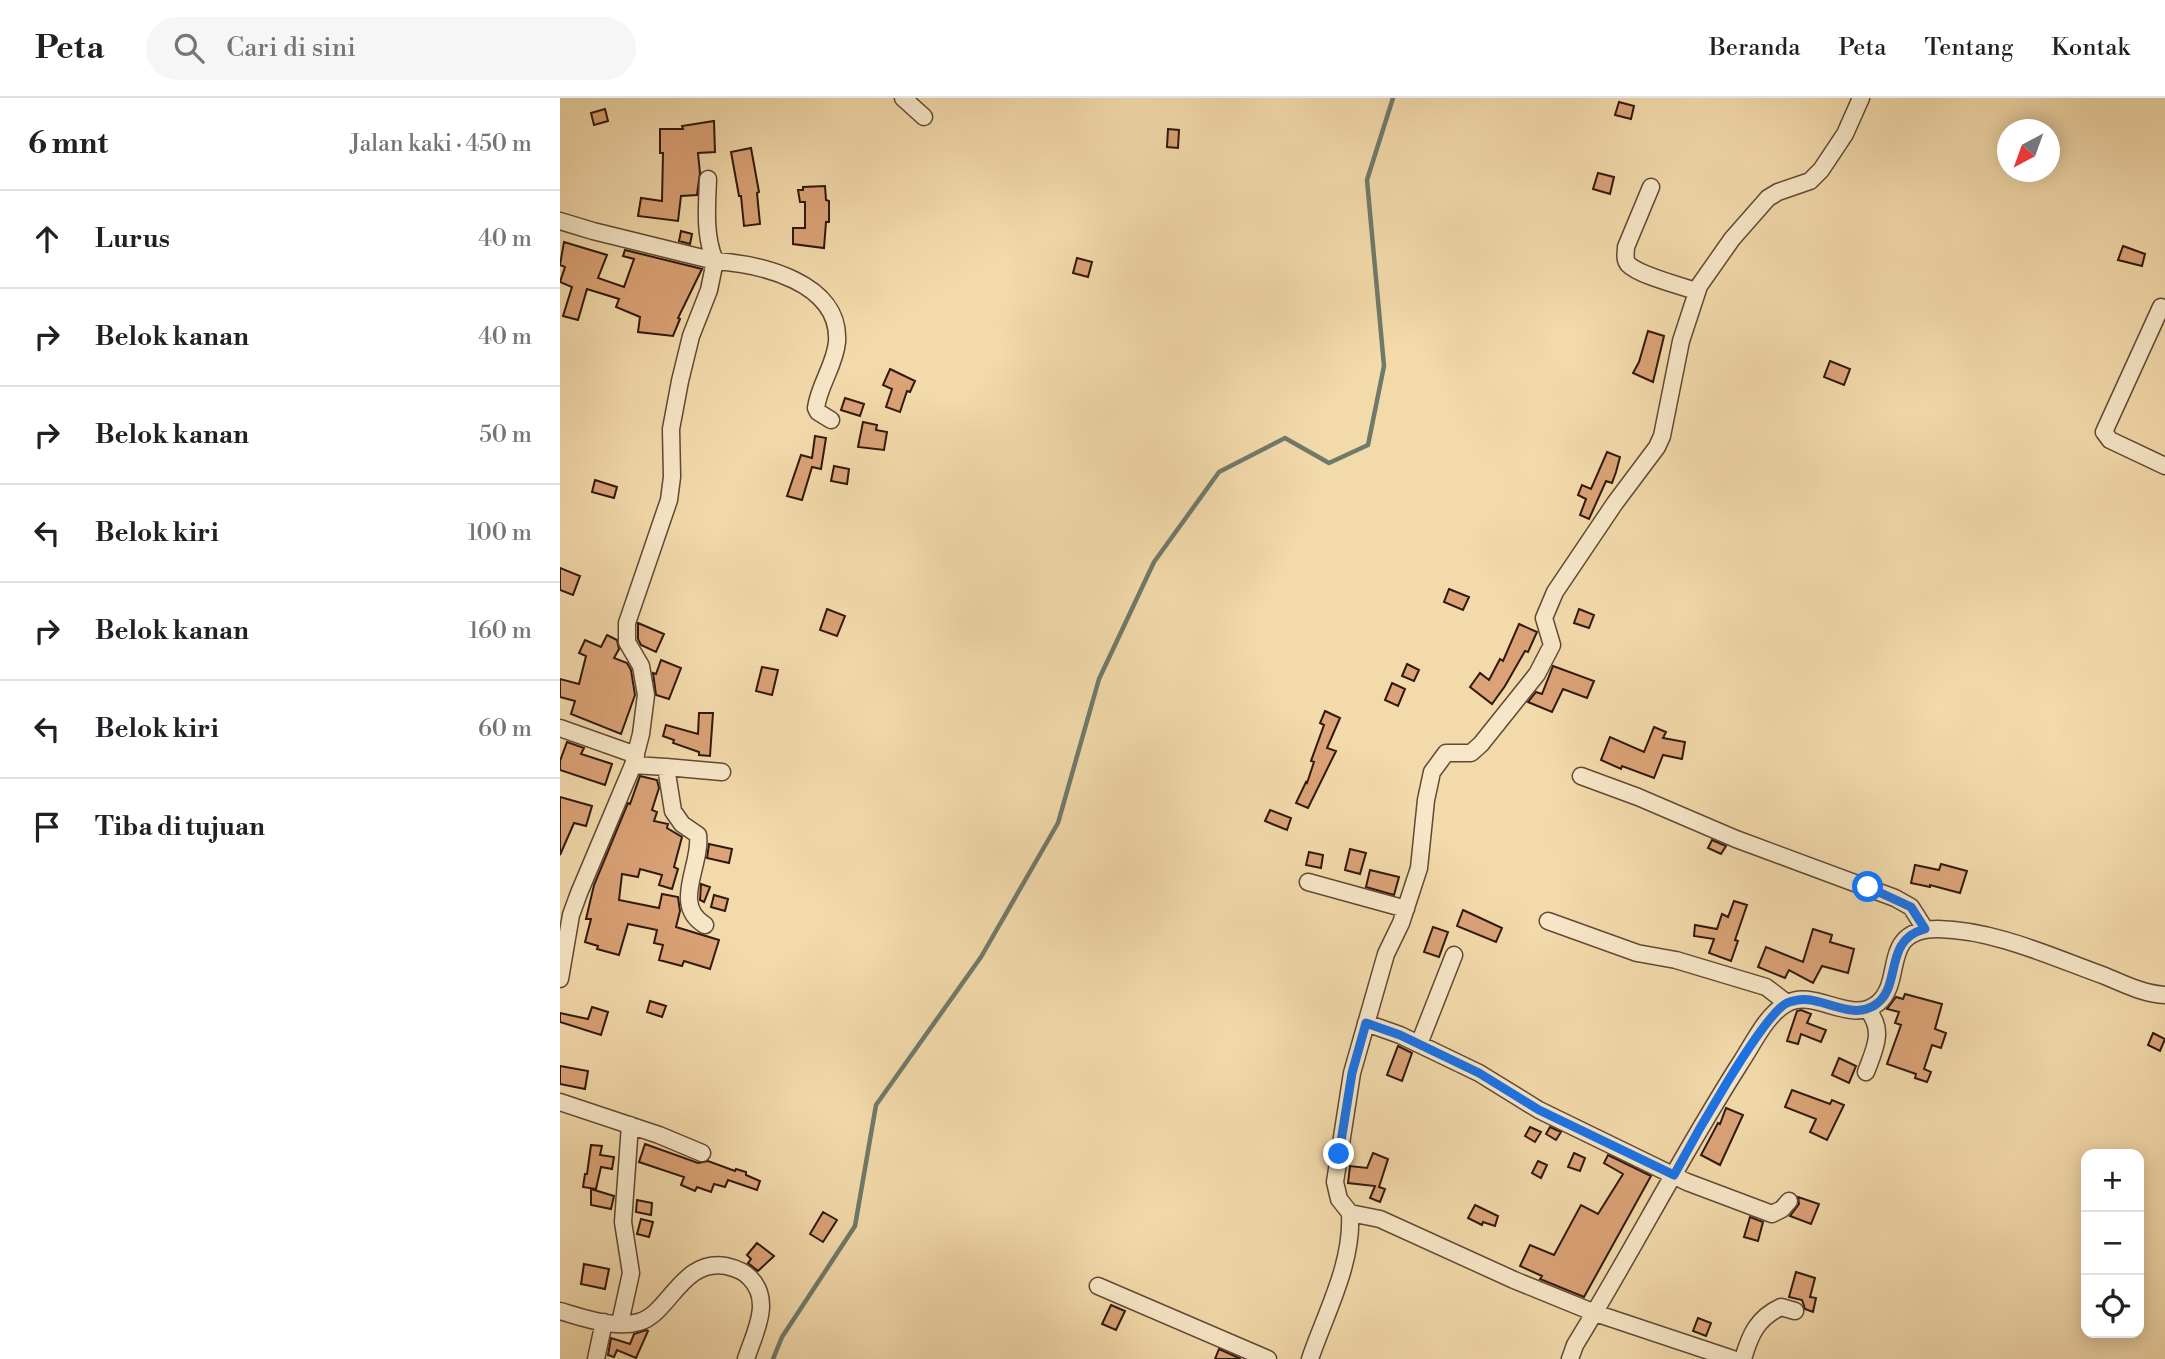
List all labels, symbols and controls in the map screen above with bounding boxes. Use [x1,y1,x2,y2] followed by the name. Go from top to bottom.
[146,17,636,80] search box
[35,28,104,69] text: Peta
[170,29,208,67] icon: search
[226,32,356,64] text: Cari di sini
[1709,33,1800,63] text: Beranda
[1838,33,1886,63] text: Peta
[1924,33,2013,63] text: Tentang
[2051,33,2130,63] text: Kontak
[1997,119,2060,182] north arrow
[28,125,108,163] text: 6 mnt
[350,130,532,158] text: Jalan kaki · 450 m
[28,220,66,258] icon: ahead
[95,223,170,255] text: Lurus
[478,225,532,253] text: 40 m
[28,318,66,356] icon: right
[95,321,249,353] text: Belok kanan
[478,323,532,351] text: 40 m
[28,416,66,454] icon: right
[95,419,249,451] text: Belok kanan
[479,421,532,449] text: 50 m
[28,514,66,552] icon: left
[95,517,219,549] text: Belok kiri
[467,519,532,547] text: 100 m
[28,612,66,650] icon: right
[95,615,249,647] text: Belok kanan
[469,617,532,645] text: 160 m
[28,710,66,748] icon: left
[95,713,219,745] text: Belok kiri
[478,715,532,743] text: 60 m
[28,808,66,846] icon: arrive
[95,811,265,843] text: Tiba di tujuan
[1852,871,1883,902] route start
[1323,1138,1354,1169] route end
[2081,1149,2144,1338] map controls
[2081,1149,2144,1212] button: +
[2081,1212,2144,1275] button: −
[2081,1275,2144,1338] button: locate

